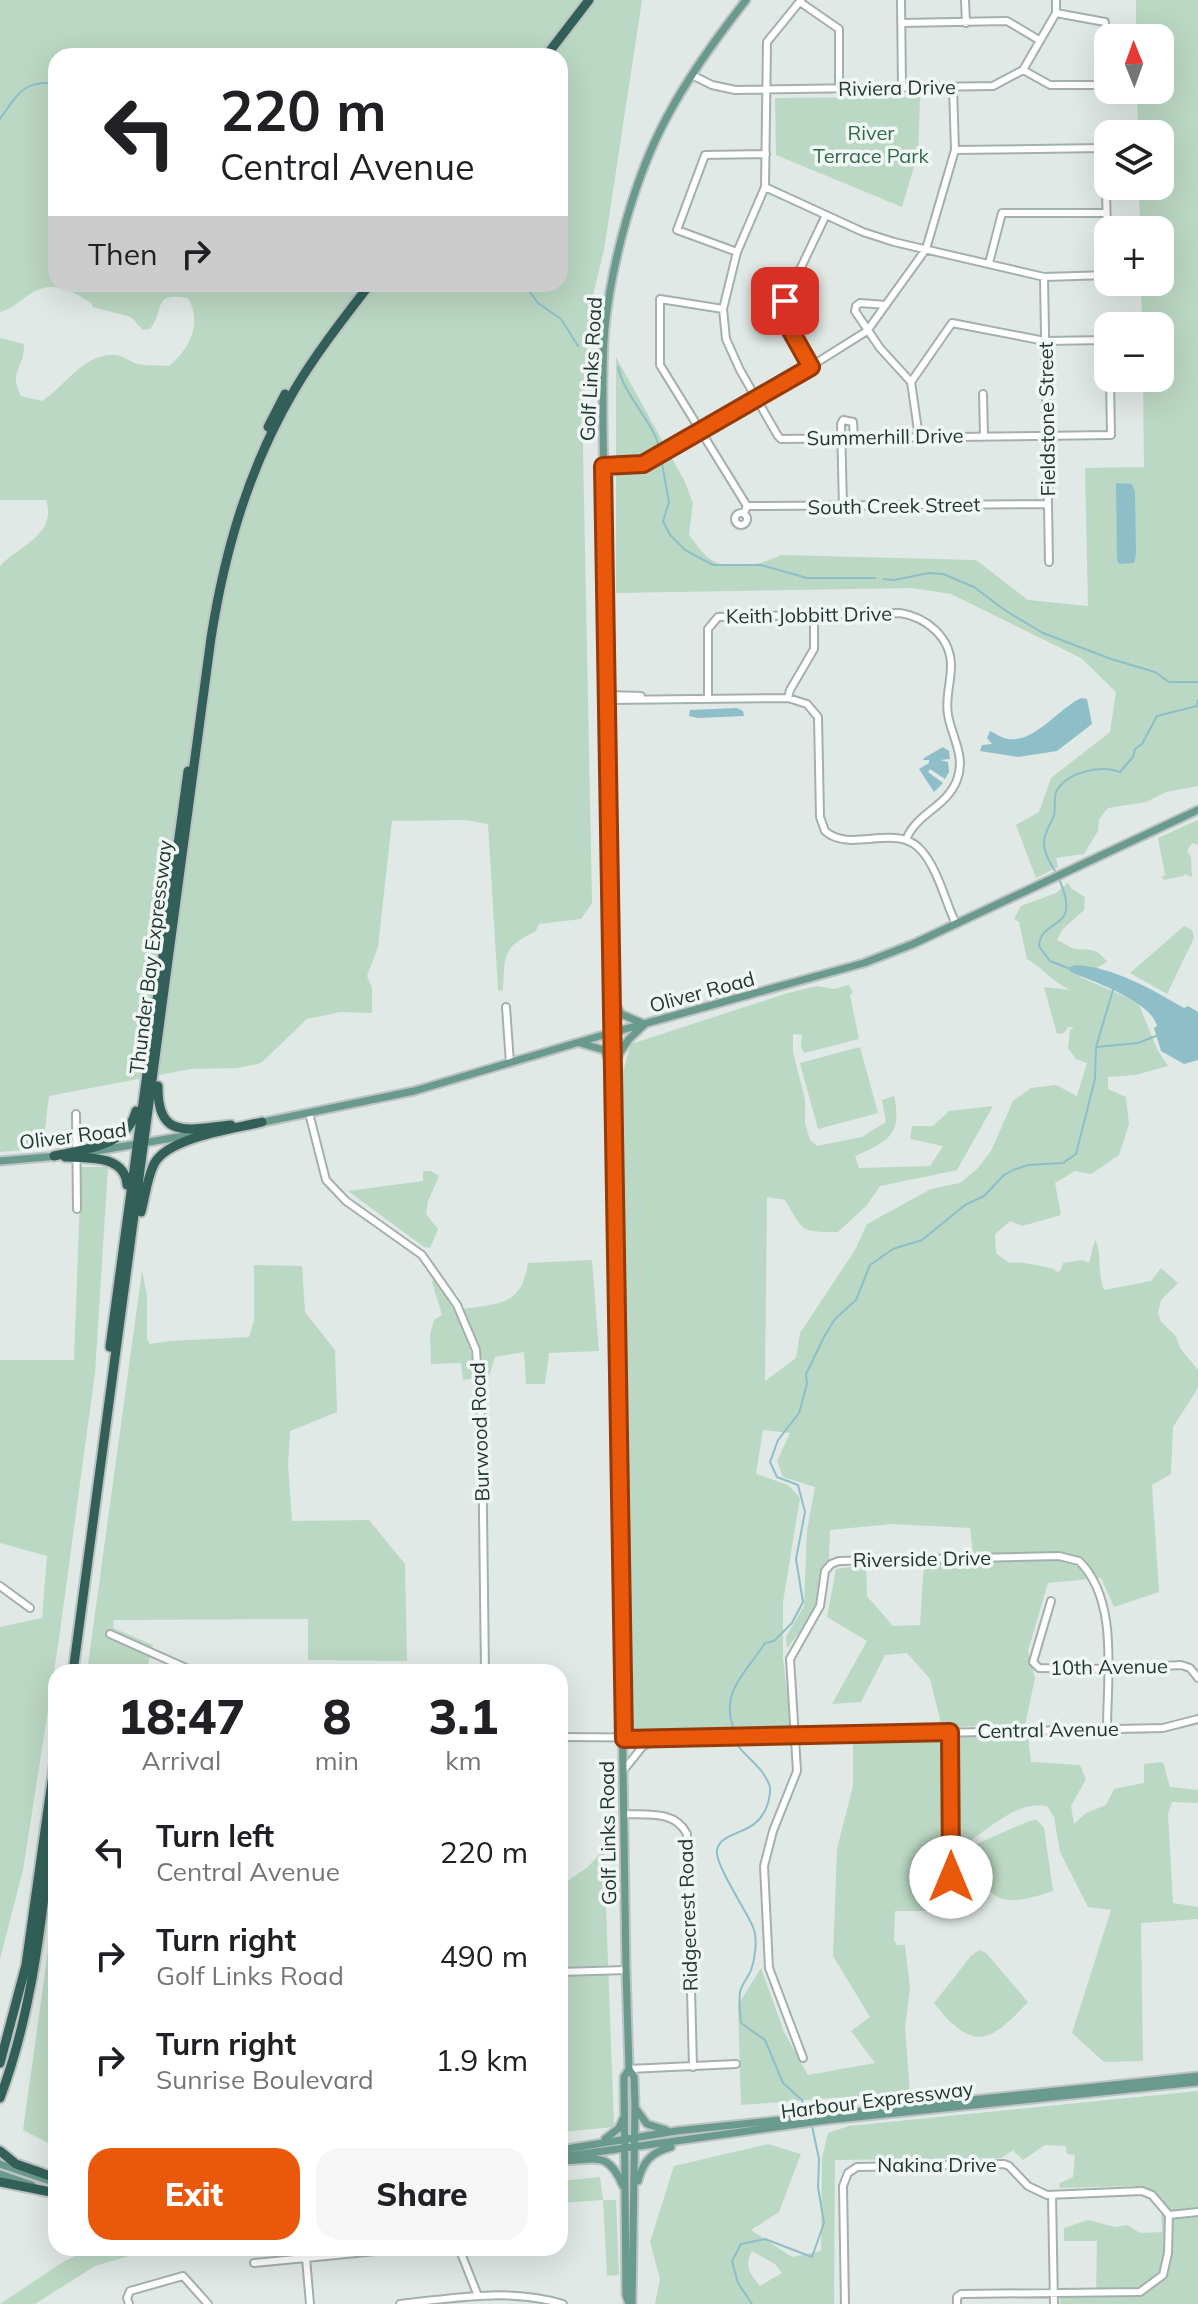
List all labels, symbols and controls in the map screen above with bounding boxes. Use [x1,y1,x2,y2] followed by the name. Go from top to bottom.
[1094,24,1174,104] north arrow
[1094,24,1174,392] map controls
[838,74,956,101] street label: Riviera Drive
[220,75,387,145] text: 220 m
[88,80,192,184] icon: left
[813,120,930,168] park label: River Terrace Park
[1094,120,1174,200] button: layers
[220,144,475,189] text: Central Avenue
[1094,216,1174,296] button: +
[174,232,218,276] icon: right
[88,235,158,273] text: Then
[751,267,819,335] pin
[763,279,807,323] icon: arrive
[574,296,607,442] street label: Golf Links Road
[1094,312,1174,392] button: −
[1033,341,1060,497] street label: Fieldstone Street
[806,423,964,450] street label: Summerhill Drive
[807,491,981,520] street label: South Creek Street
[726,601,892,628] street label: Keith Jobbitt Drive
[124,838,177,1075] street label: Thunder Bay Expressway
[647,965,757,1018] street label: Oliver Road
[18,1117,128,1154] street label: Oliver Road
[465,1362,494,1502] street label: Burwood Road
[853,1545,991,1572] street label: Riverside Drive
[1050,1653,1168,1680] street label: 10th Avenue
[117,1686,245,1746] text: 18:47
[322,1686,351,1746] text: 8
[428,1686,499,1746] text: 3.1
[977,1716,1119,1743] street label: Central Avenue
[142,1744,221,1777] text: Arrival
[315,1744,359,1777] text: min
[445,1744,482,1777] text: km
[594,1761,621,1905] street label: Golf Links Road
[156,1817,274,1855] text: Turn left
[88,1830,132,1874] icon: left
[440,1833,528,1871] text: 220 m
[909,1835,993,1919] position arrow
[672,1838,703,1992] street label: Ridgecrest Road
[156,1855,340,1888] text: Central Avenue
[156,1921,296,1959] text: Turn right
[88,1934,132,1978] icon: right
[440,1937,528,1975] text: 490 m
[156,1959,344,1992] text: Golf Links Road
[156,2025,296,2063] text: Turn right
[88,2038,132,2082] icon: right
[436,2041,528,2079] text: 1.9 km
[156,2063,374,2096] text: Sunrise Boulevard
[779,2075,975,2124] street label: Harbour Expressway
[88,2148,300,2240] button: Exit
[316,2148,528,2240] button: Share
[877,2152,997,2177] street label: Nakina Drive

